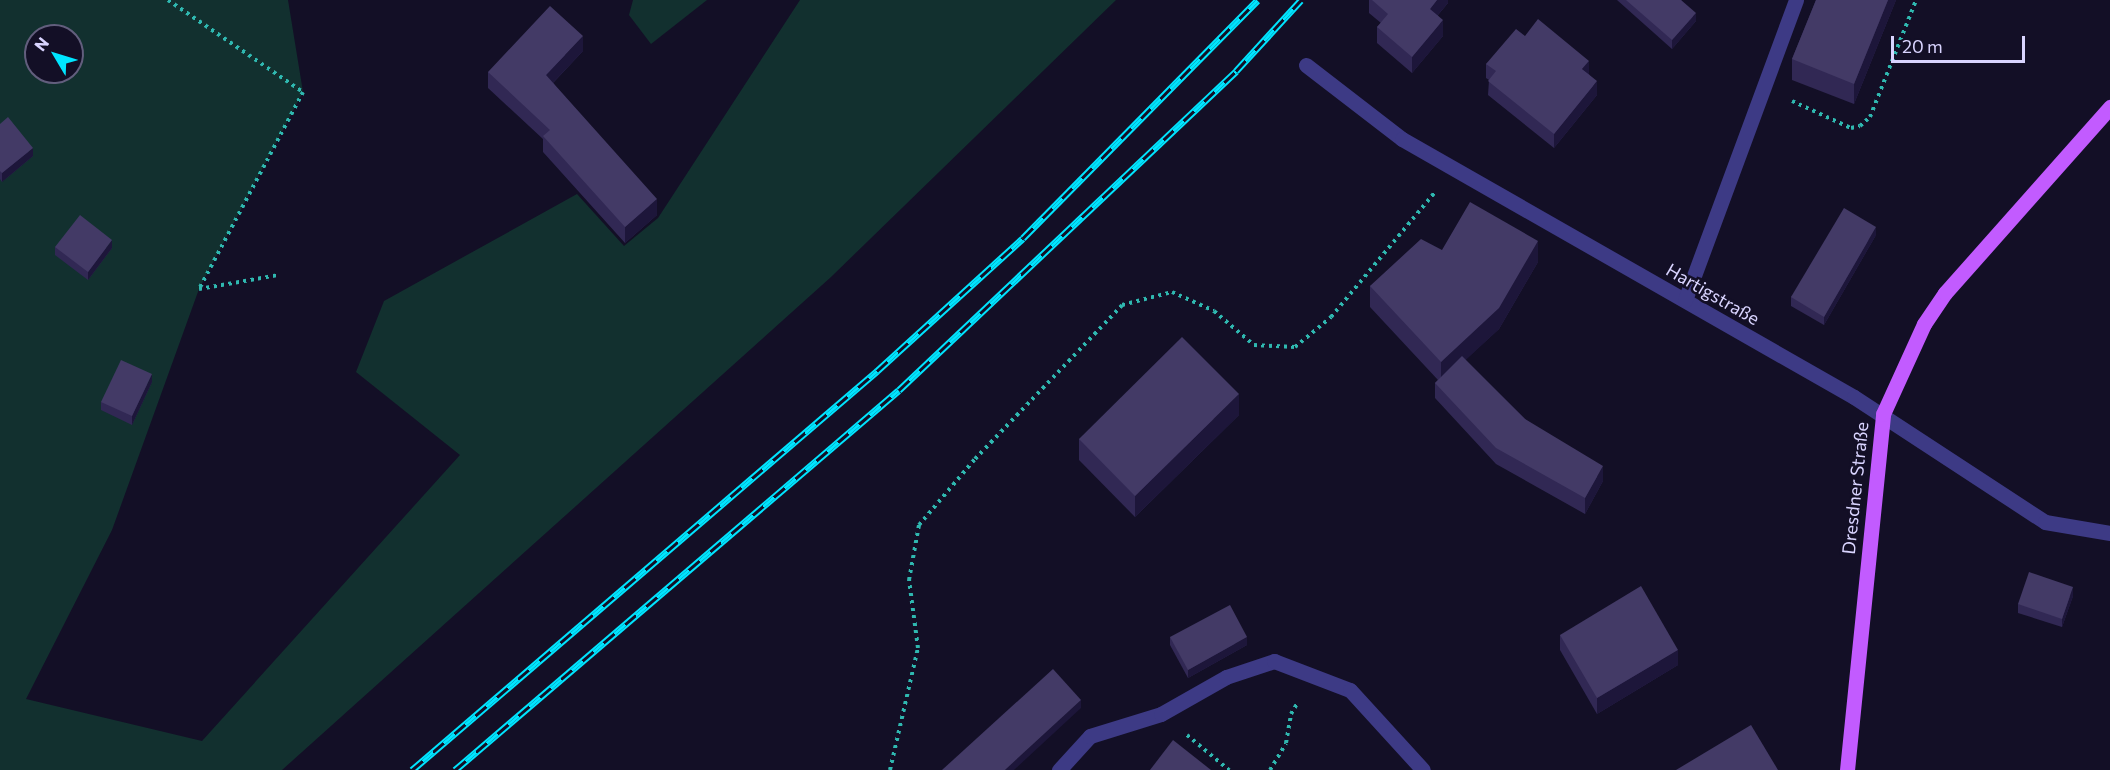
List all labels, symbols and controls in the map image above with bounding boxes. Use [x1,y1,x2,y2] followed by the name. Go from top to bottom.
[24,24,84,84] north arrow
[1894,24,2028,62] scale bar
[30,33,52,54] text: N
[1902,35,1943,57] text: 20 m
[1662,259,1764,329] street label: Hartigstraße
[1837,421,1873,555] street label: Dresdner Straße

